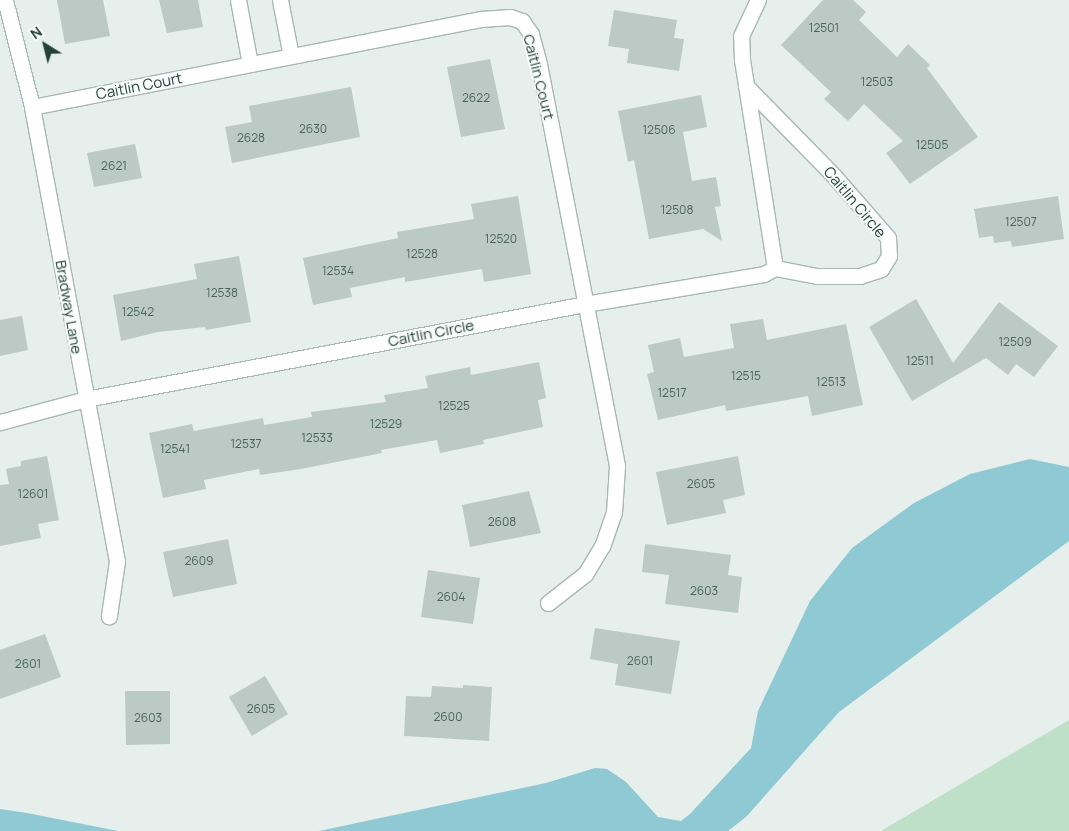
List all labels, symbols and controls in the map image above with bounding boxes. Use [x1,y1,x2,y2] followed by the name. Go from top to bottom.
[20,20,70,70] north arrow
[809,21,839,35] house number: 12501
[26,22,46,43] text: N
[520,32,558,122] street label: Caitlin Court
[94,69,184,103] street label: Caitlin Court
[861,75,893,89] house number: 12503
[462,91,490,105] house number: 2622
[299,122,327,136] house number: 2630
[642,123,676,137] house number: 12506
[237,131,265,145] house number: 2628
[916,138,948,152] house number: 12505
[101,159,127,173] house number: 2621
[820,163,890,241] street label: Caitlin Circle
[661,203,693,217] house number: 12508
[1005,215,1037,229] house number: 12507
[485,232,517,246] house number: 12520
[406,247,438,261] house number: 12528
[52,259,86,355] street label: Bradway Lane
[322,264,354,278] house number: 12534
[206,286,238,300] house number: 12538
[122,305,154,319] house number: 12542
[386,316,476,350] street label: Caitlin Circle
[998,335,1032,349] house number: 12509
[906,354,934,368] house number: 12511
[731,369,761,383] house number: 12515
[816,375,846,389] house number: 12513
[657,386,687,400] house number: 12517
[438,399,470,413] house number: 12525
[370,417,402,431] house number: 12529
[301,431,333,445] house number: 12533
[230,437,262,451] house number: 12537
[160,442,190,456] house number: 12541
[687,477,715,491] house number: 2605
[18,487,48,501] house number: 12601
[488,515,516,529] house number: 2608
[184,554,214,568] house number: 2609
[690,584,718,598] house number: 2603
[437,590,465,604] house number: 2604
[627,654,653,668] house number: 2601
[15,657,41,671] house number: 2601
[247,702,275,716] house number: 2605
[434,710,462,724] house number: 2600
[134,711,162,725] house number: 2603

